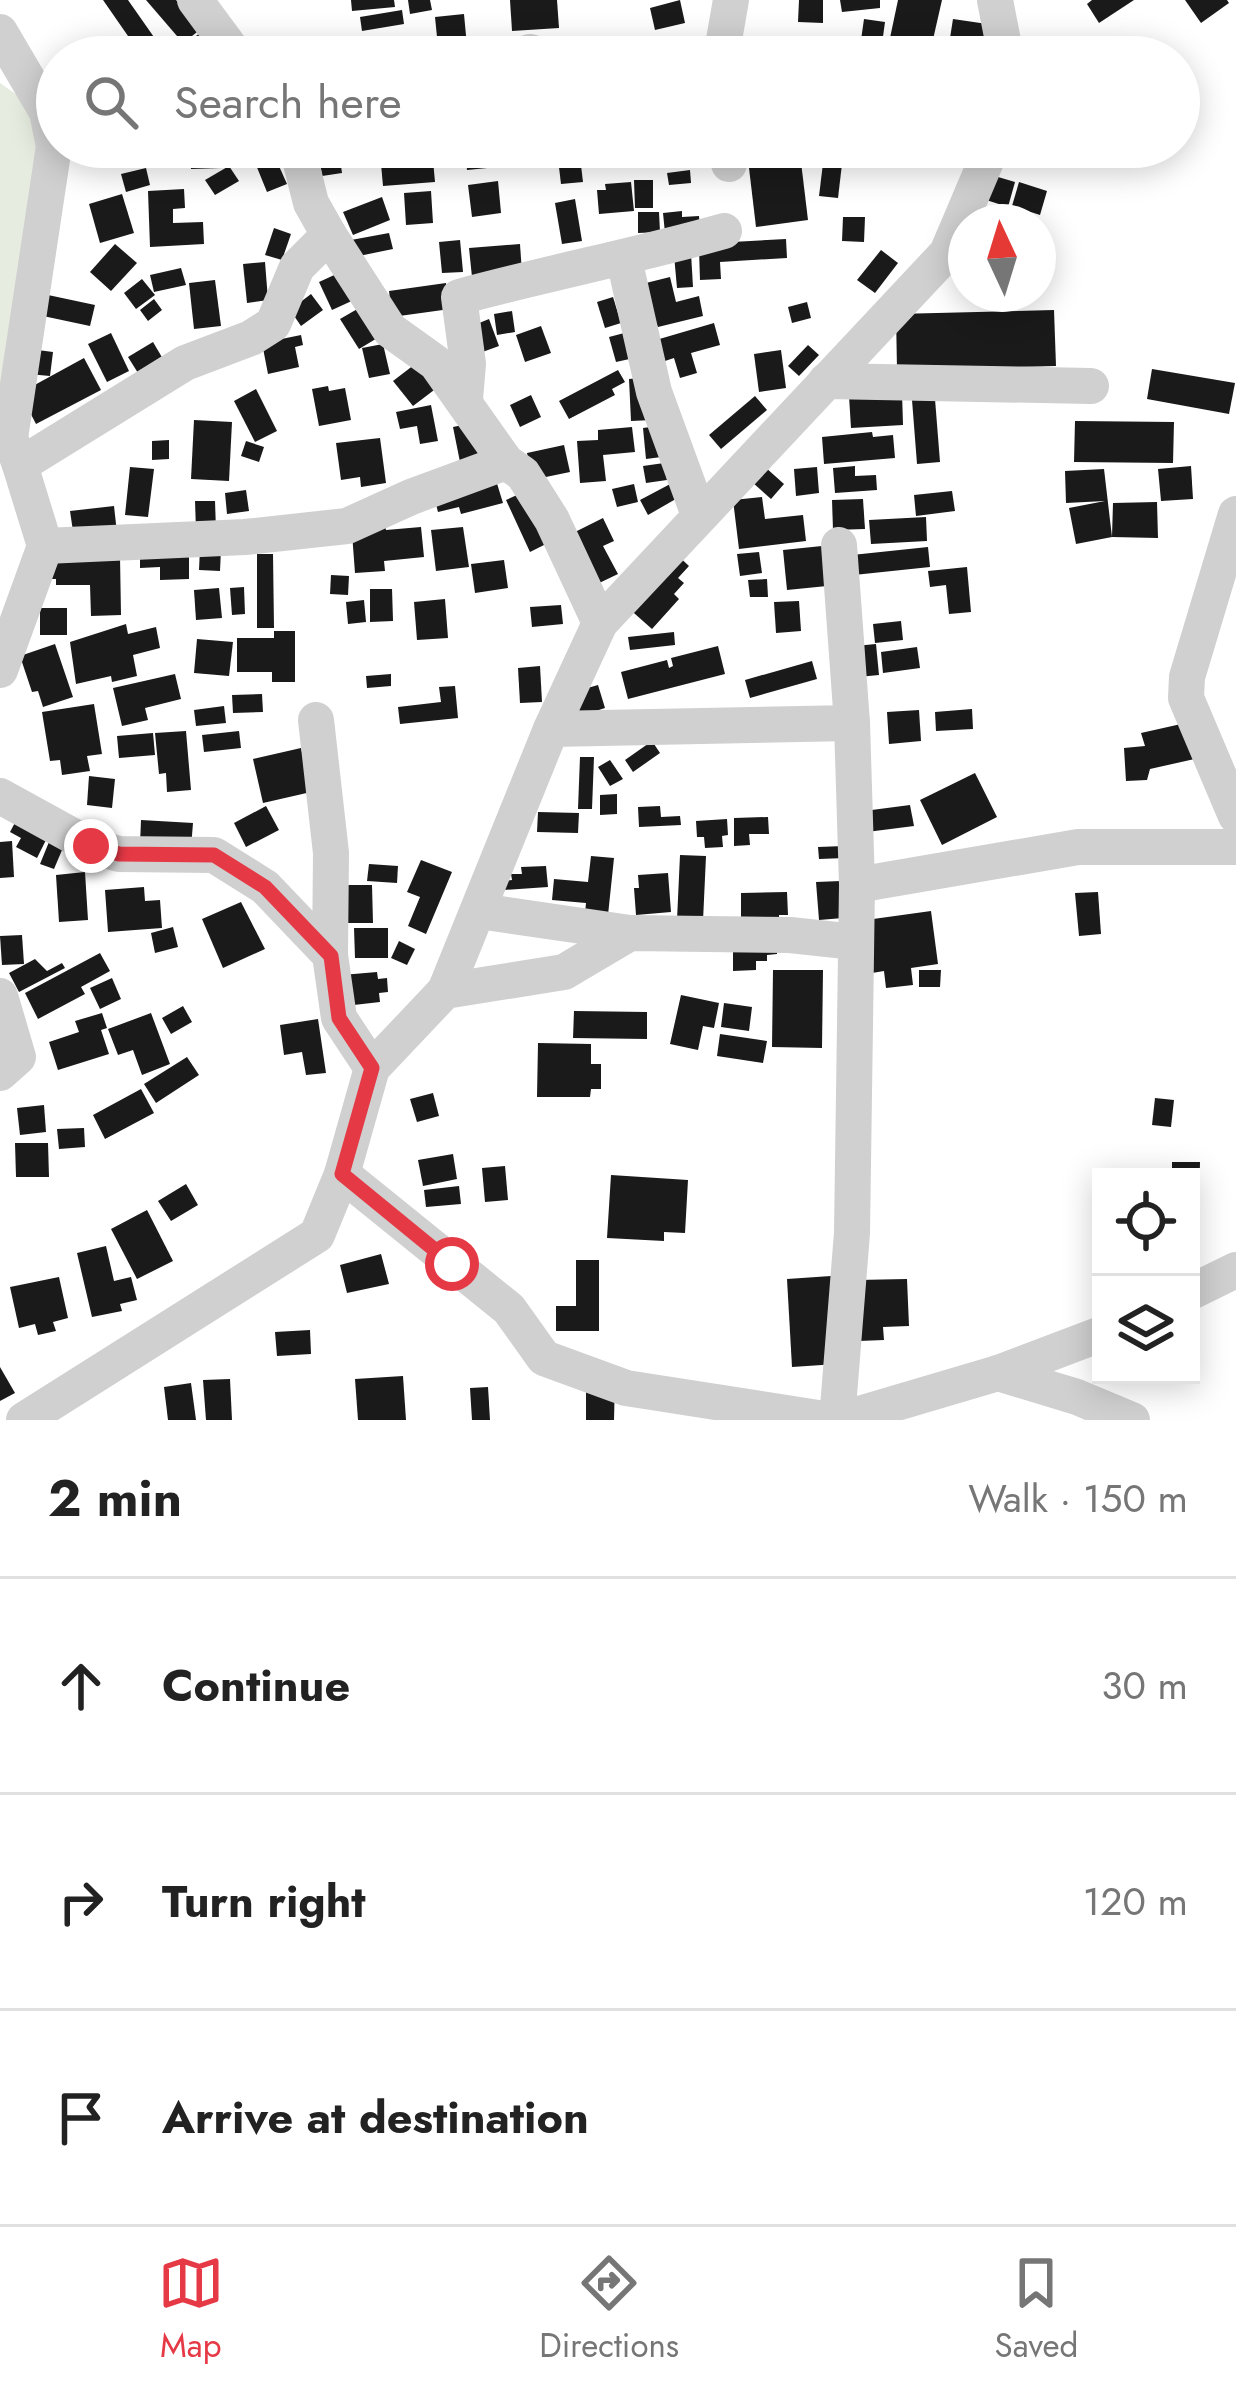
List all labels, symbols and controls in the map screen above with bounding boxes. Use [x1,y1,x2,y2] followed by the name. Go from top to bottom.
[36,36,1200,168] search box
[78,69,144,135] icon: search
[174,70,402,135] text: Search here
[948,204,1056,312] north arrow
[64,819,118,873] route end
[1092,1168,1200,1384] map controls
[1092,1168,1200,1276] button: locate
[425,1237,479,1291] route start
[1092,1276,1200,1384] button: layers
[48,1461,182,1535] text: 2 min
[968,1470,1188,1527] text: Walk · 150 m
[48,1653,114,1719] icon: ahead
[162,1653,350,1718] text: Continue
[1101,1657,1188,1714] text: 30 m
[48,1869,114,1935] icon: right
[162,1869,366,1934] text: Turn right
[1083,1873,1188,1930] text: 120 m
[48,2085,114,2151] icon: arrive
[162,2085,589,2150] text: Arrive at destination
[158,2250,224,2369] tab: Map
[539,2250,679,2369] tab: Directions
[995,2250,1078,2369] tab: Saved

